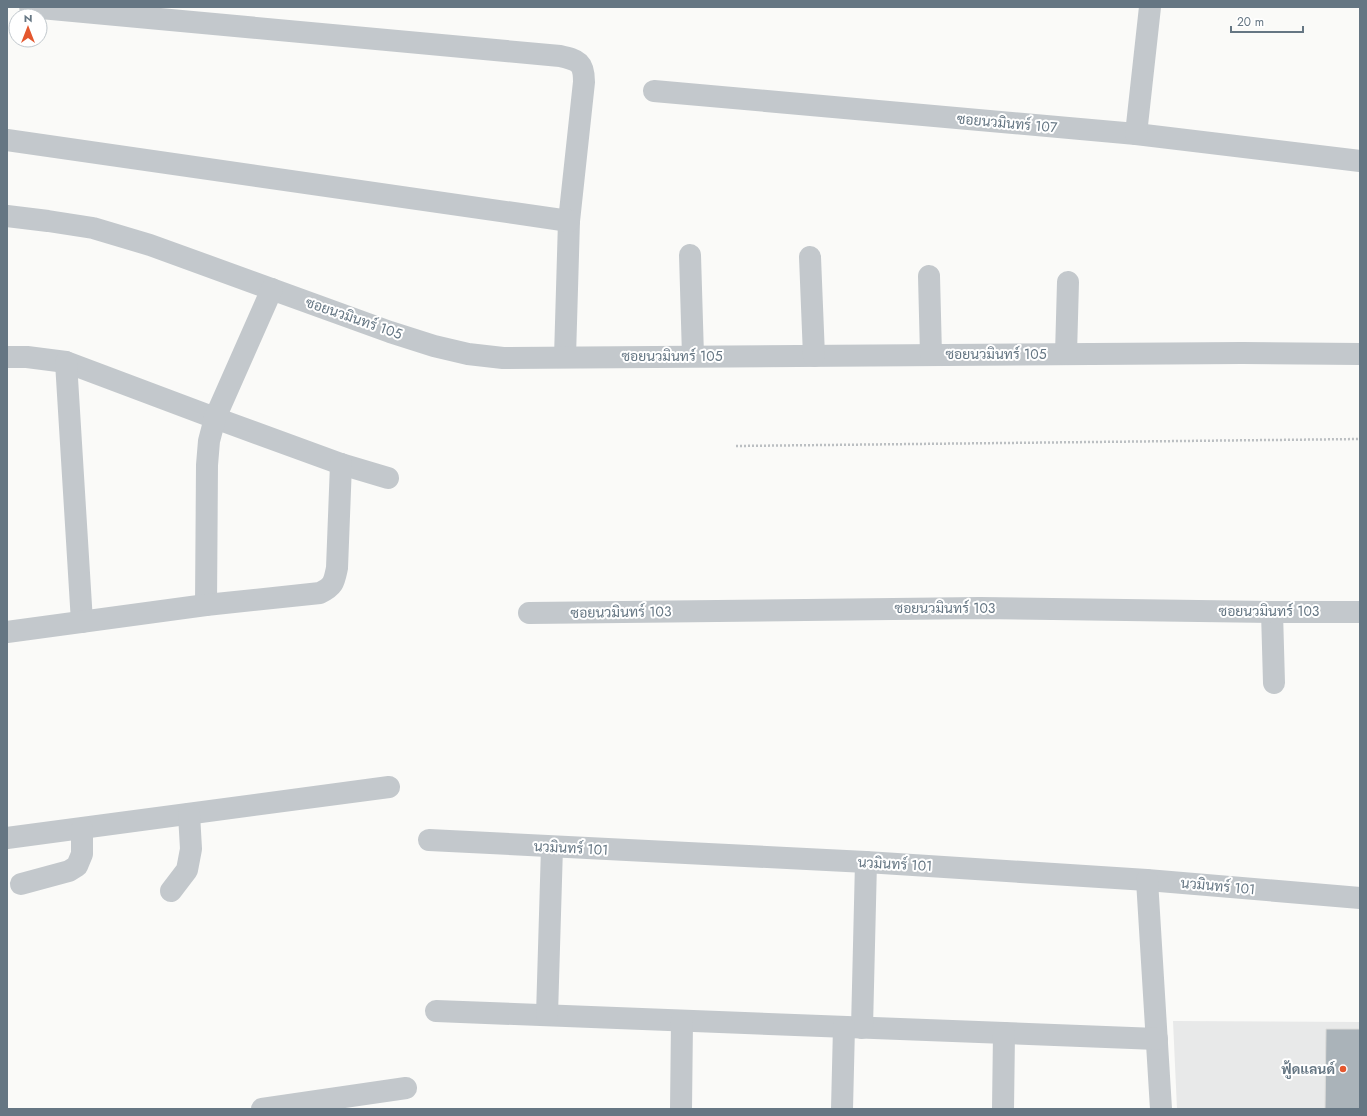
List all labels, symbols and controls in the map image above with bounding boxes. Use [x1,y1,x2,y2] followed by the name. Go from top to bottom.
[8,8,48,48] north arrow
[1231,8,1303,34] scale bar
[24,10,32,26] text: N
[1237,13,1264,31] text: 20 m
[956,109,1059,137] street label: ซอยนวมินทร์ 107
[303,292,405,344] street label: ซอยนวมินทร์ 105
[945,344,1047,364] street label: ซอยนวมินทร์ 105
[621,346,723,366] street label: ซอยนวมินทร์ 105
[895,598,996,618] street label: ซอยนวมินทร์ 103
[570,601,672,623] street label: ซอยนวมินทร์ 103
[1219,601,1320,621] street label: ซอยนวมินทร์ 103
[533,836,609,860] street label: นวมินทร์ 101
[857,852,933,876] street label: นวมินทร์ 101
[1180,873,1256,899] street label: นวมินทร์ 101
[1281,1059,1336,1080] place label: ฟู้ดแลนด์
[1338,1064,1348,1074] marker: ฟู้ดแลนด์

